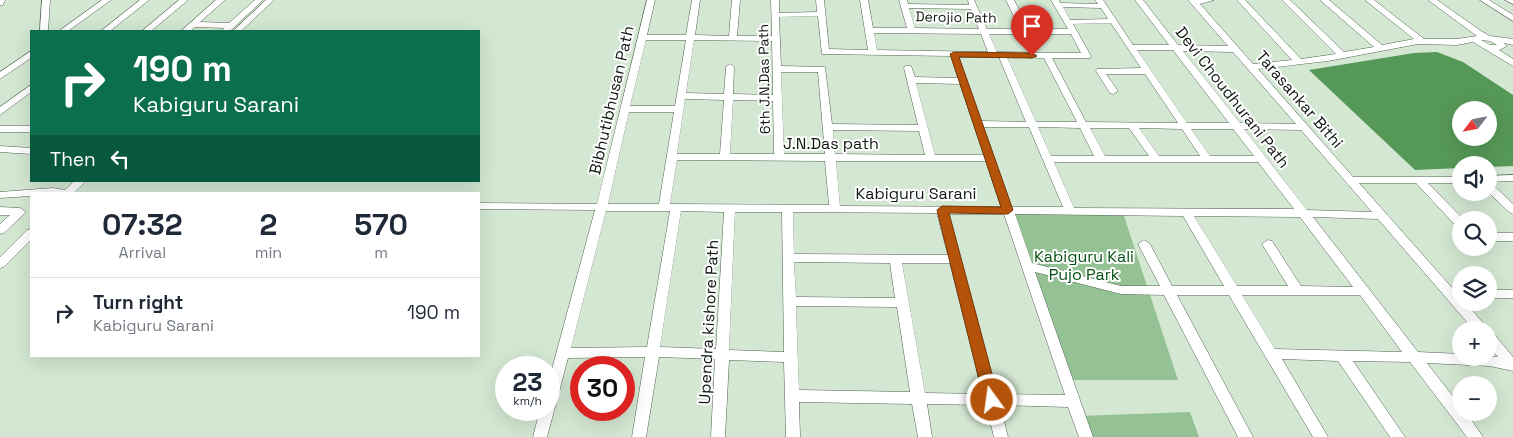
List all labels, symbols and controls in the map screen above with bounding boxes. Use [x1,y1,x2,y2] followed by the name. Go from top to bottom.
[1011,5,1053,56] pin
[915,7,997,27] street label: Derojio Path
[1018,12,1046,40] icon: arrive
[1171,22,1294,172] street label: Devi Choudhurani Path
[584,24,639,177] street label: Bibhutibhusan Path
[754,24,774,134] street label: 6th J.N.Das Path
[1251,46,1348,153] street label: Tarasankar Bithi
[133,47,232,91] text: 190 m
[50,50,115,115] icon: right
[133,90,299,118] text: Kabiguru Sarani
[1452,101,1498,146] north arrow
[1452,101,1497,421] map controls
[783,133,879,154] street label: J.N.Das path
[106,145,134,173] icon: left
[50,147,96,172] text: Then
[1452,156,1497,201] button: sound
[856,183,976,204] street label: Kabiguru Sarani
[102,205,183,244] text: 07:32
[260,205,277,244] text: 2
[354,205,408,244] text: 570
[1452,211,1497,256] button: search
[694,239,723,405] street label: Upendra kishore Path
[119,242,166,263] text: Arrival
[255,242,282,263] text: min
[374,242,388,263] text: m
[1034,246,1134,285] park label: Kabiguru Kali Pujo Park
[1452,266,1497,311] button: layers
[93,290,183,315] text: Turn right
[50,299,78,327] icon: right
[407,300,460,325] text: 190 m
[93,315,214,336] text: Kabiguru Sarani
[1452,321,1497,366] button: +
[570,356,635,421] speed limit sign: 30
[512,366,543,398] text: 23
[965,373,1017,425] position arrow
[1452,376,1497,421] button: −
[513,393,542,409] text: km/h

